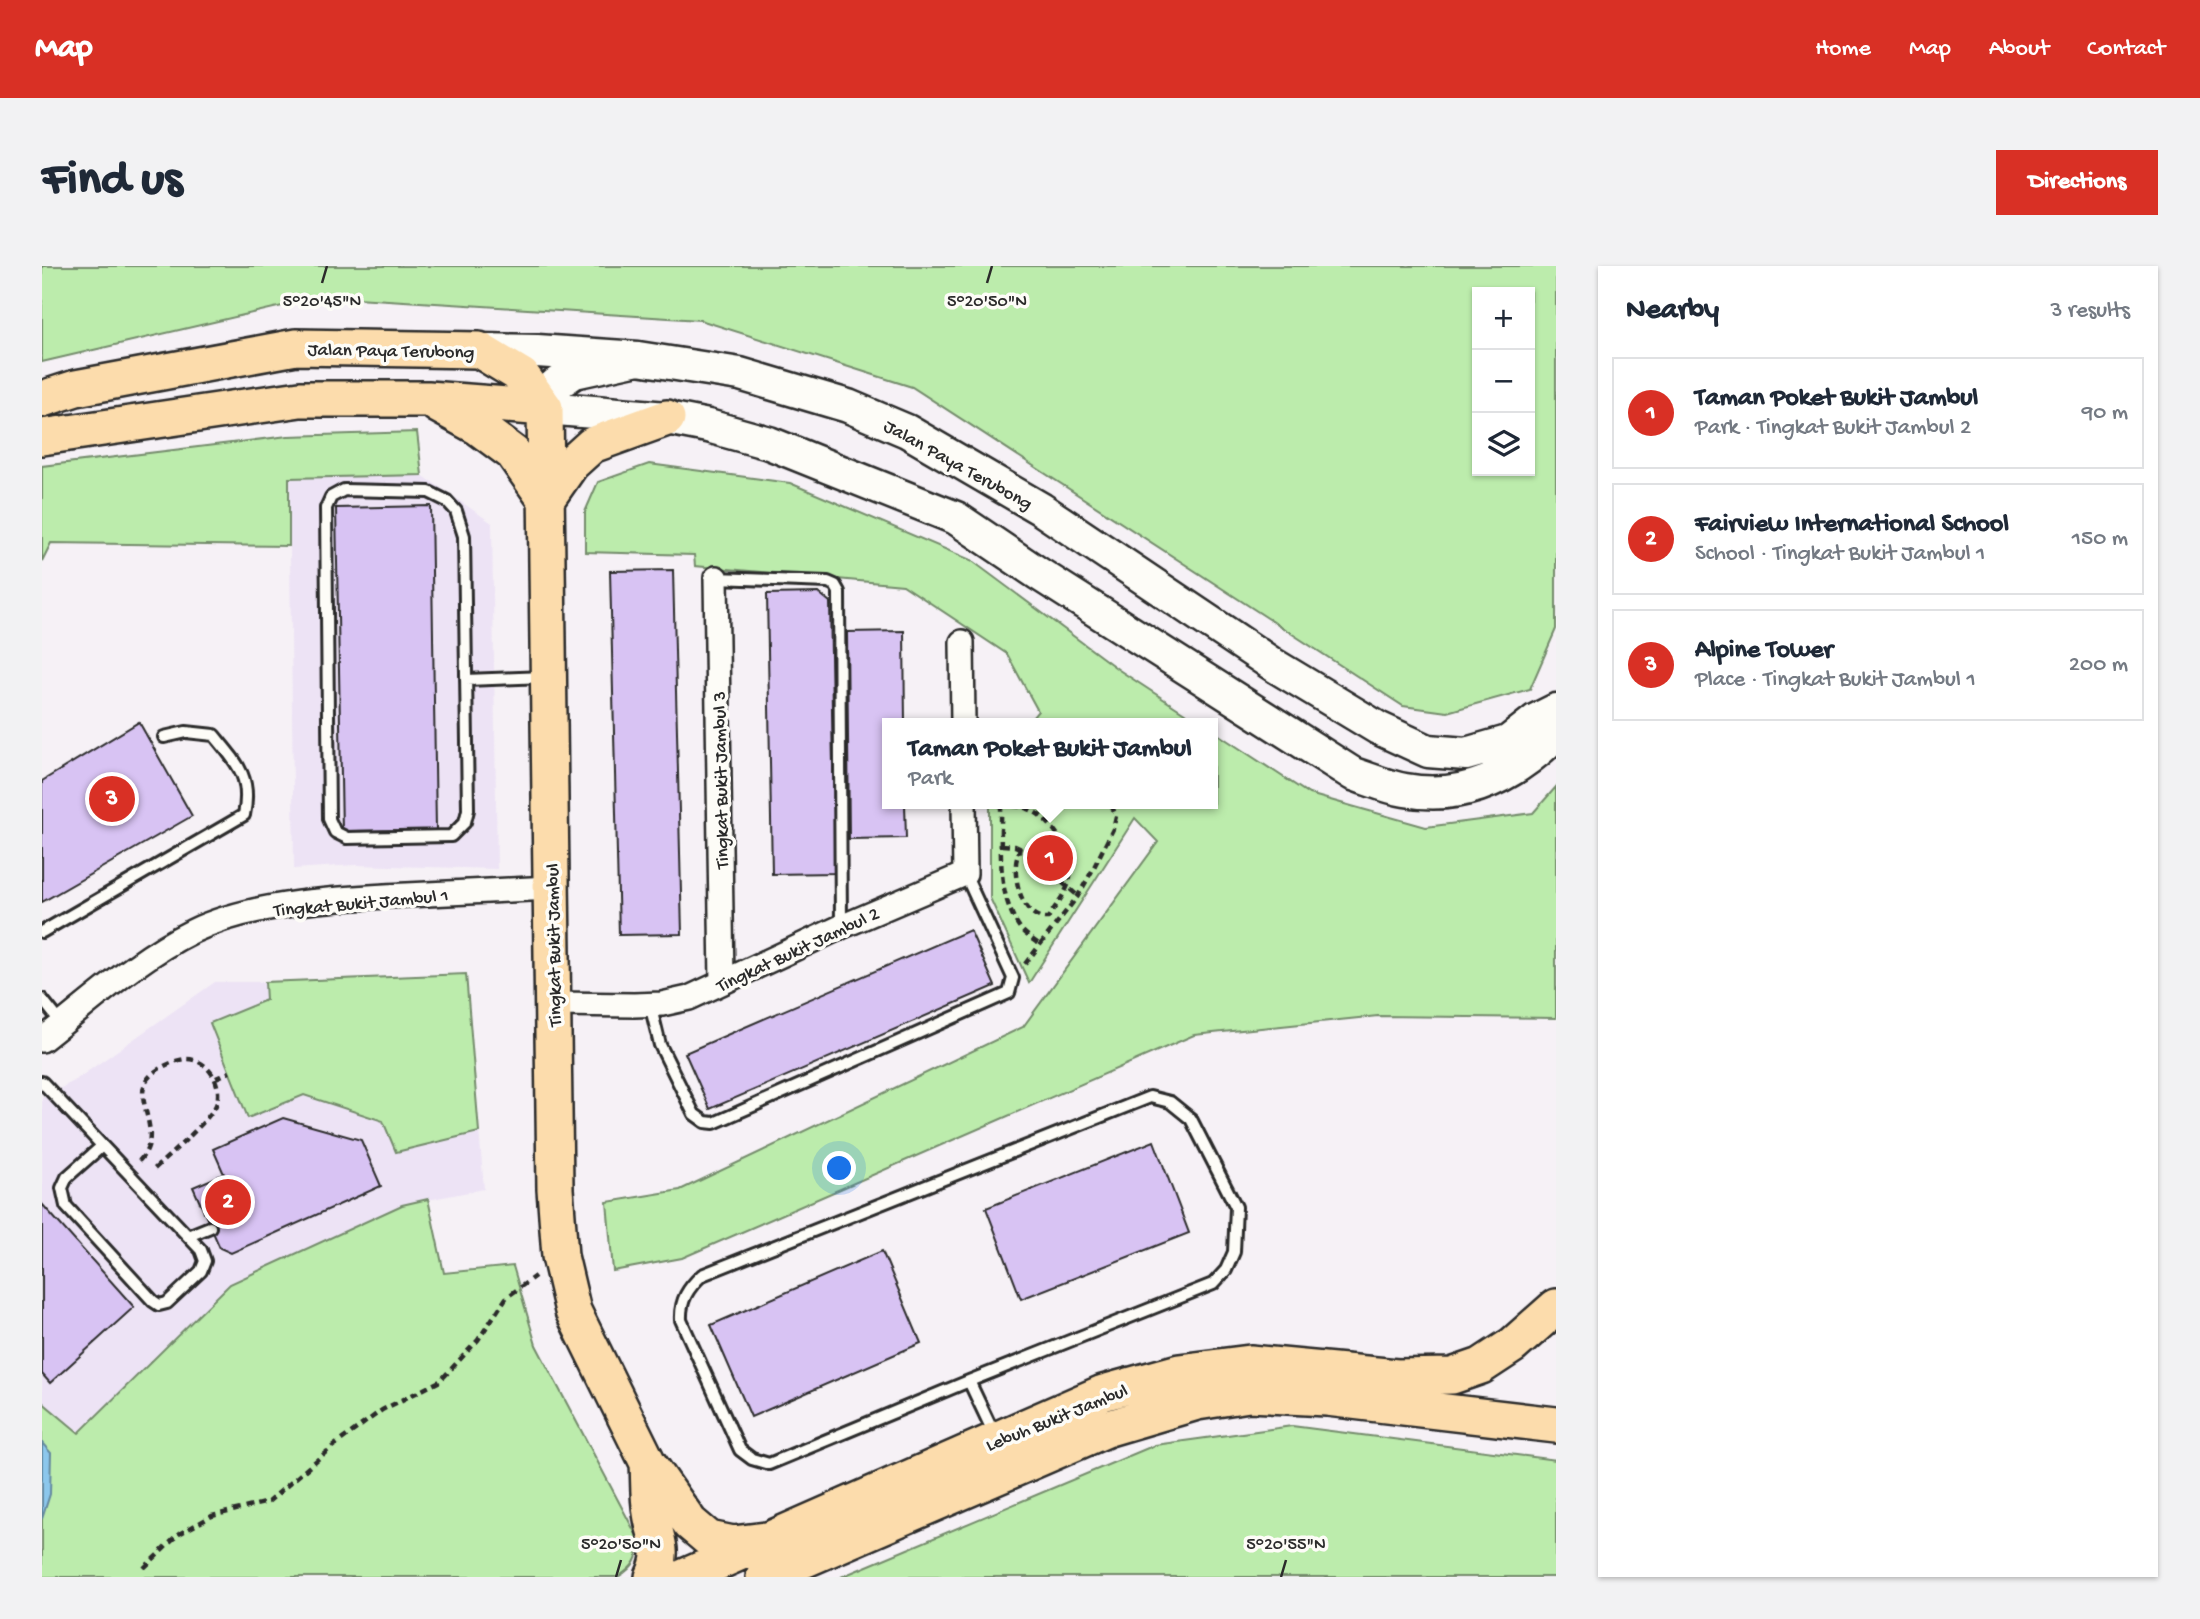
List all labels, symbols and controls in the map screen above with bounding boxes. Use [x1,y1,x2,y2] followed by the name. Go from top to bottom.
[35,30,92,68] text: Map
[1815,35,1871,64] text: Home
[1909,35,1951,64] text: Map
[1989,35,2049,64] text: About
[2087,35,2165,64] text: Contact
[1996,150,2158,215] button: Directions
[42,153,182,211] text: Find us
[1472,287,1535,476] map controls
[1472,287,1535,350] button: +
[283,292,361,313] text: 5°20'45"N
[947,292,1027,313] text: 5°20'50"N
[1626,294,1719,329] text: Nearby
[2050,298,2130,325] text: 3 results
[307,340,475,365] street label: Jalan Paya Terubong
[1472,350,1535,413] button: −
[1695,384,1978,415] text: Taman Poket Bukit Jambul
[1646,400,1656,427] text: 1
[2082,400,2128,427] text: 90 m
[1472,413,1535,476] button: layers
[1695,415,1971,442] text: Park · Tingkat Bukit Jambul 2
[879,416,1036,517] street label: Jalan Paya Terubong
[1695,510,2009,541] text: Fairview International School
[1645,526,1657,553] text: 2
[2072,526,2128,553] text: 150 m
[1695,541,1985,568] text: School · Tingkat Bukit Jambul 1
[1695,636,1833,667] text: Alpine Tower
[1645,652,1657,679] text: 3
[2069,652,2128,679] text: 200 m
[1695,667,1976,694] text: Place · Tingkat Bukit Jambul 1
[709,691,736,870] street label: Tingkat Bukit Jambul 3
[882,718,1218,809] popup
[908,735,1192,766] text: Taman Poket Bukit Jambul
[908,766,952,793] text: Park
[89,773,135,825] pin: 3
[1027,832,1073,884] pin: 1
[543,863,568,1028] street label: Tingkat Bukit Jambul
[272,885,450,924] street label: Tingkat Bukit Jambul 1
[712,903,884,999] street label: Tingkat Bukit Jambul 2
[822,1151,856,1185] your location
[205,1176,251,1228] pin: 2
[983,1380,1132,1458] street label: Lebuh Bukit Jambul
[581,1535,661,1556] text: 5°20'50"N
[1246,1535,1326,1556] text: 5°20'55"N

